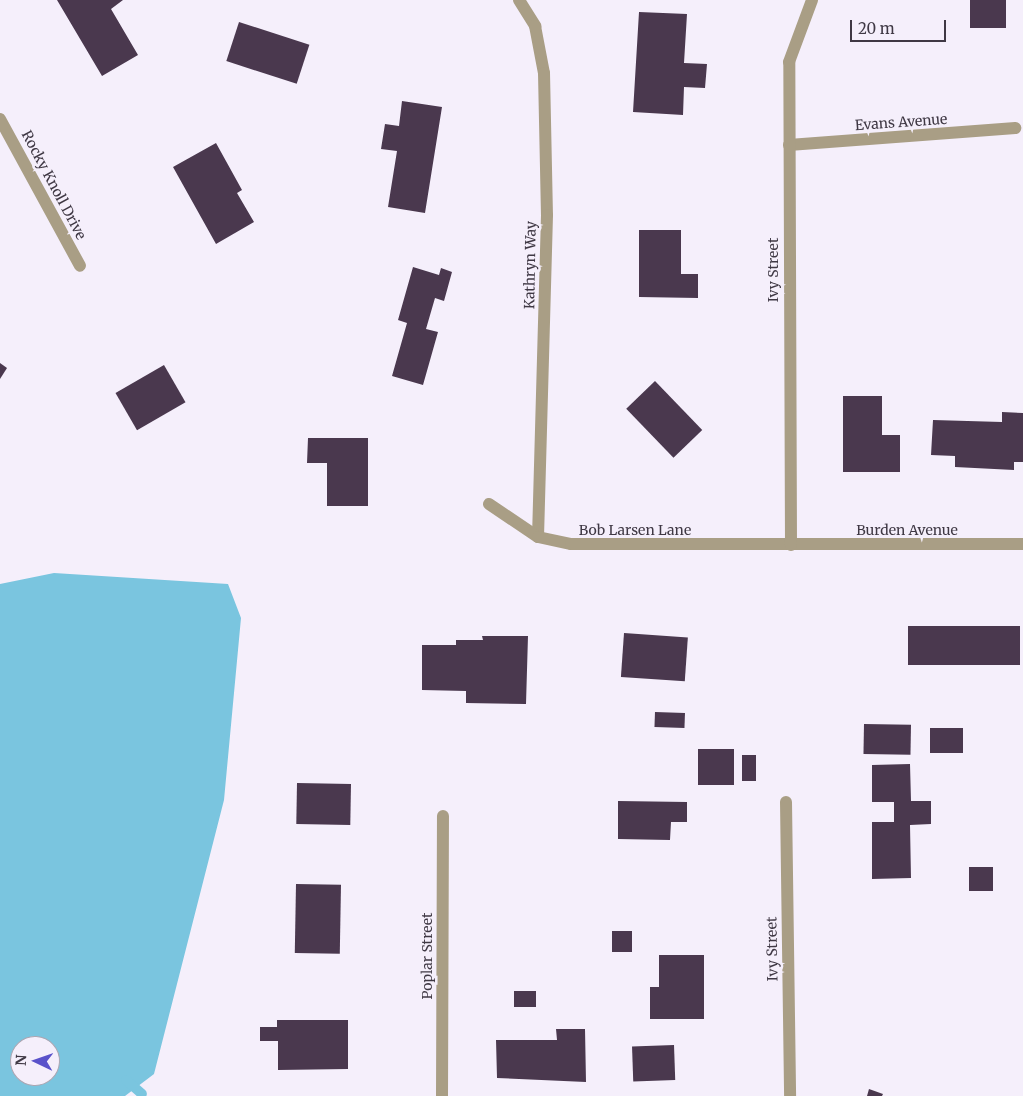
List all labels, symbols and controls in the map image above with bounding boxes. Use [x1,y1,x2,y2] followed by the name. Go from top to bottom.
[853,10,949,42] scale bar
[858,19,895,38] text: 20 m
[854,110,948,134] street label: Evans Avenue
[18,128,90,242] street label: Rocky Knoll Drive
[521,221,539,309] street label: Kathryn Way
[765,238,781,302] street label: Ivy Street
[579,522,691,538] street label: Bob Larsen Lane
[856,522,958,538] street label: Burden Avenue
[419,913,435,999] street label: Poplar Street
[763,917,781,981] street label: Ivy Street
[10,1036,60,1086] north arrow
[12,1054,30,1066] text: N

